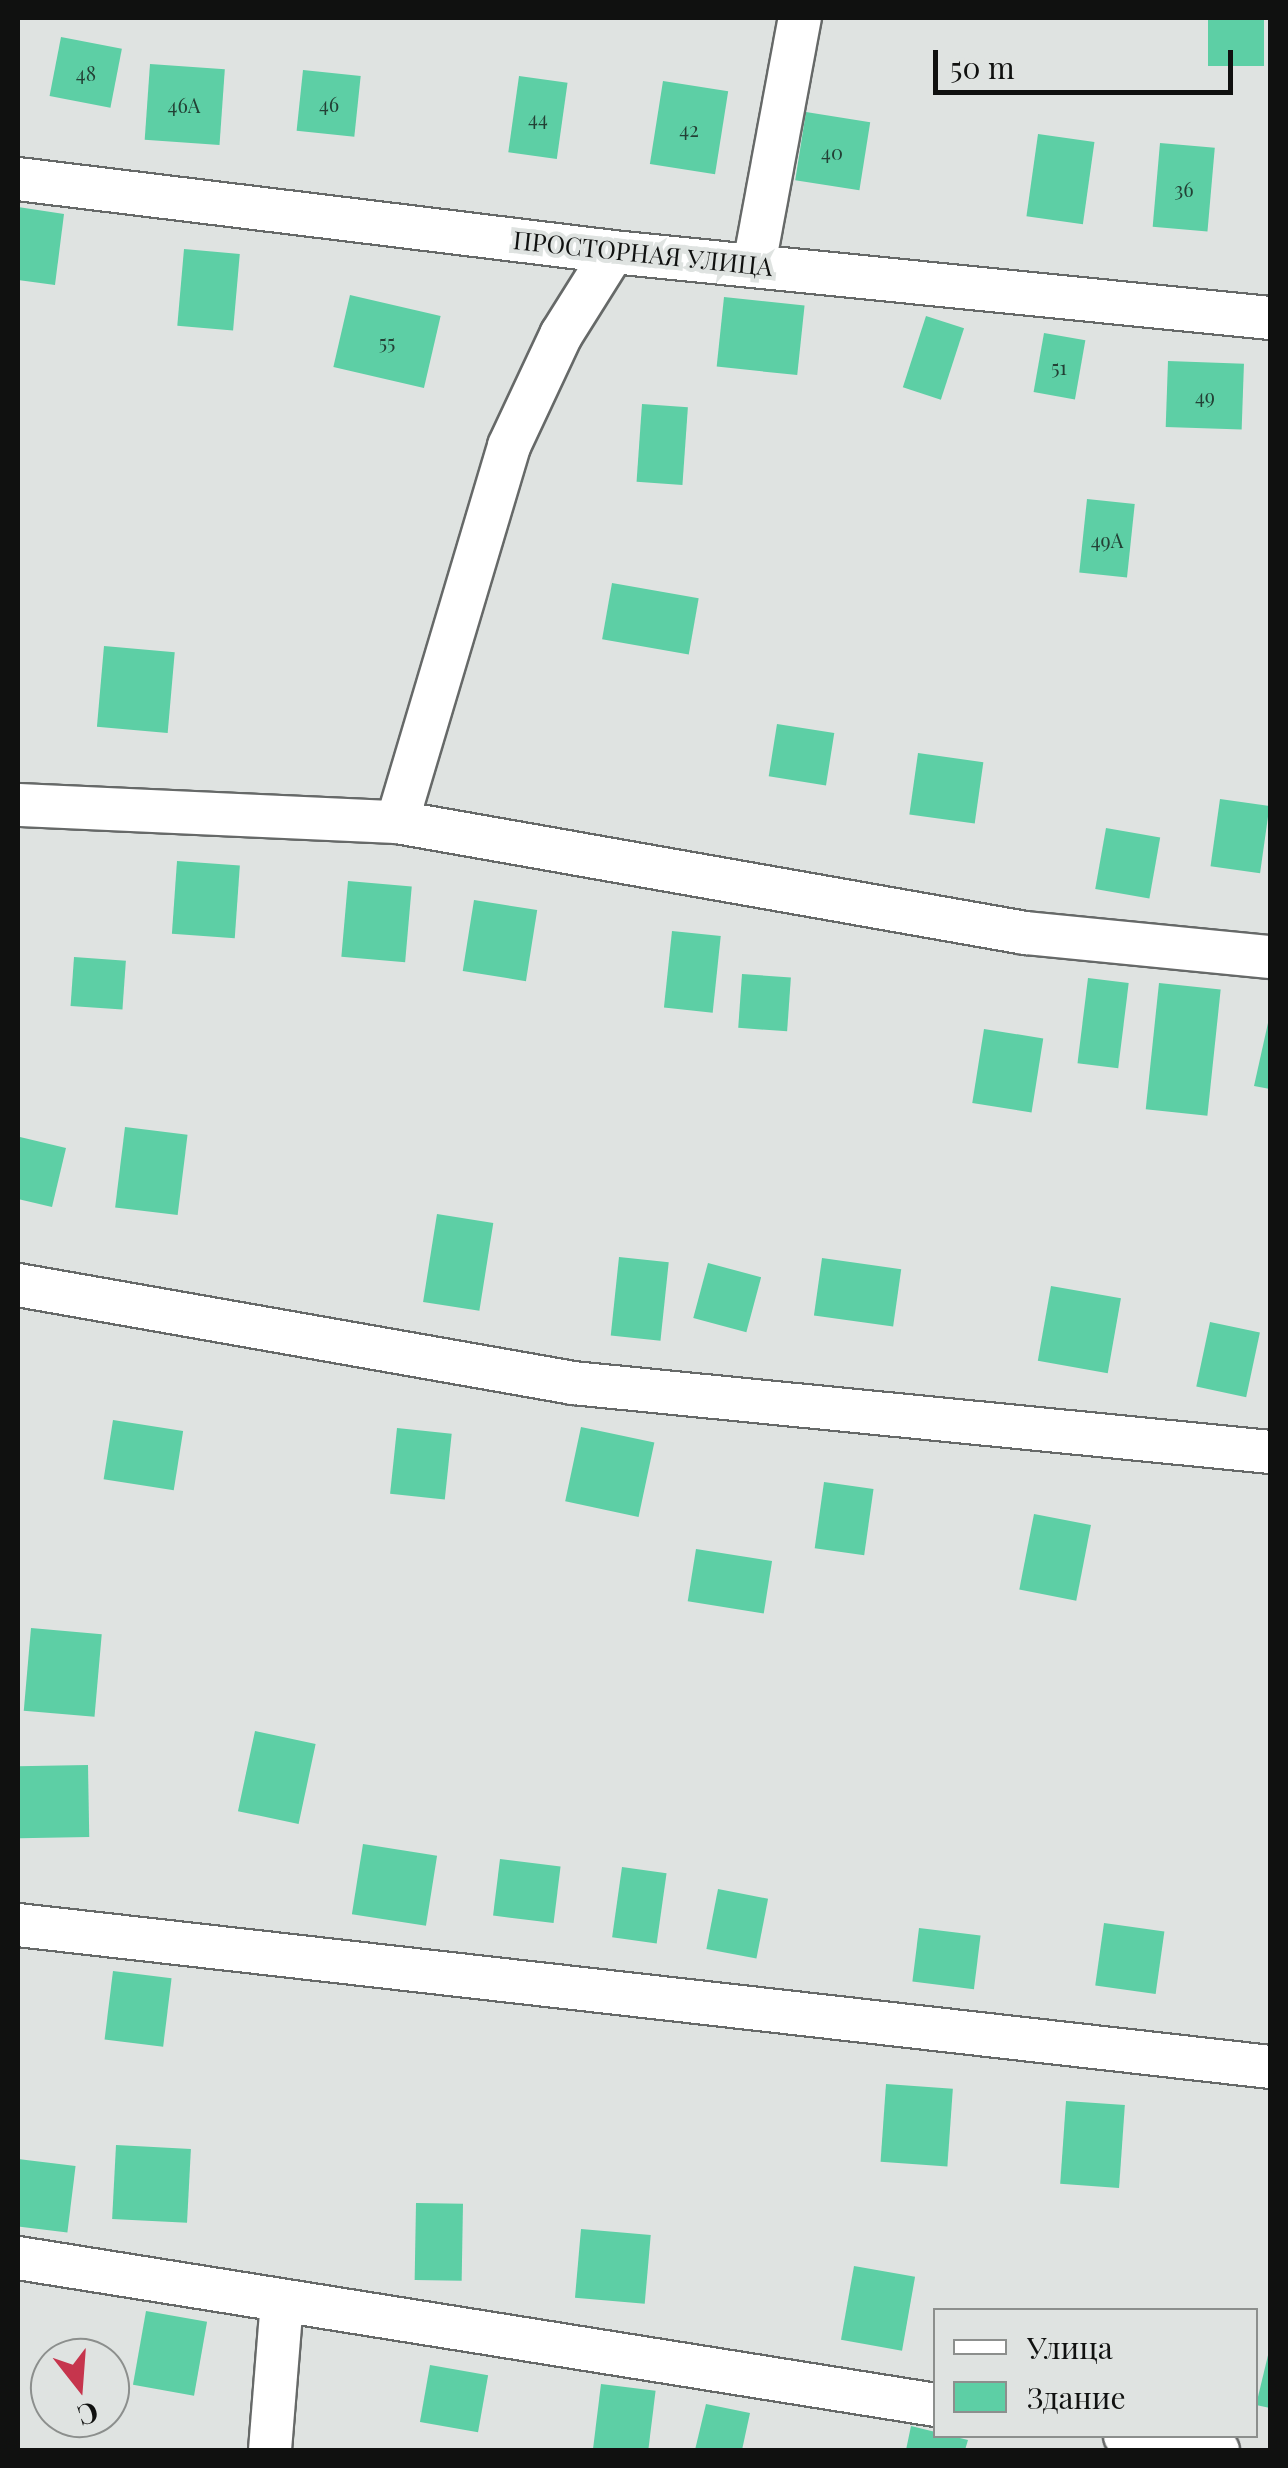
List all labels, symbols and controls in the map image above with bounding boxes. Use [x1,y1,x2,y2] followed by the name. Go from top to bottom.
[938,30,1238,92] scale bar
[950,47,1015,87] text: 50 m
[76,60,96,84] house number: 48
[319,91,339,115] house number: 46
[168,92,200,116] house number: 46А
[528,105,548,129] house number: 44
[679,116,699,140] house number: 42
[821,139,843,163] house number: 40
[1174,176,1194,200] house number: 36
[512,224,774,282] street label: ПРОСТОРНАЯ УЛИЦА
[379,329,395,353] house number: 55
[1051,354,1067,378] house number: 51
[1195,383,1215,407] house number: 49
[1091,527,1123,551] house number: 49А
[933,2308,1258,2438] legend
[1027,2327,1113,2367] text: Улица
[30,2338,130,2438] north arrow
[1027,2377,1126,2417] text: Здание
[73,2395,103,2436] text: С

